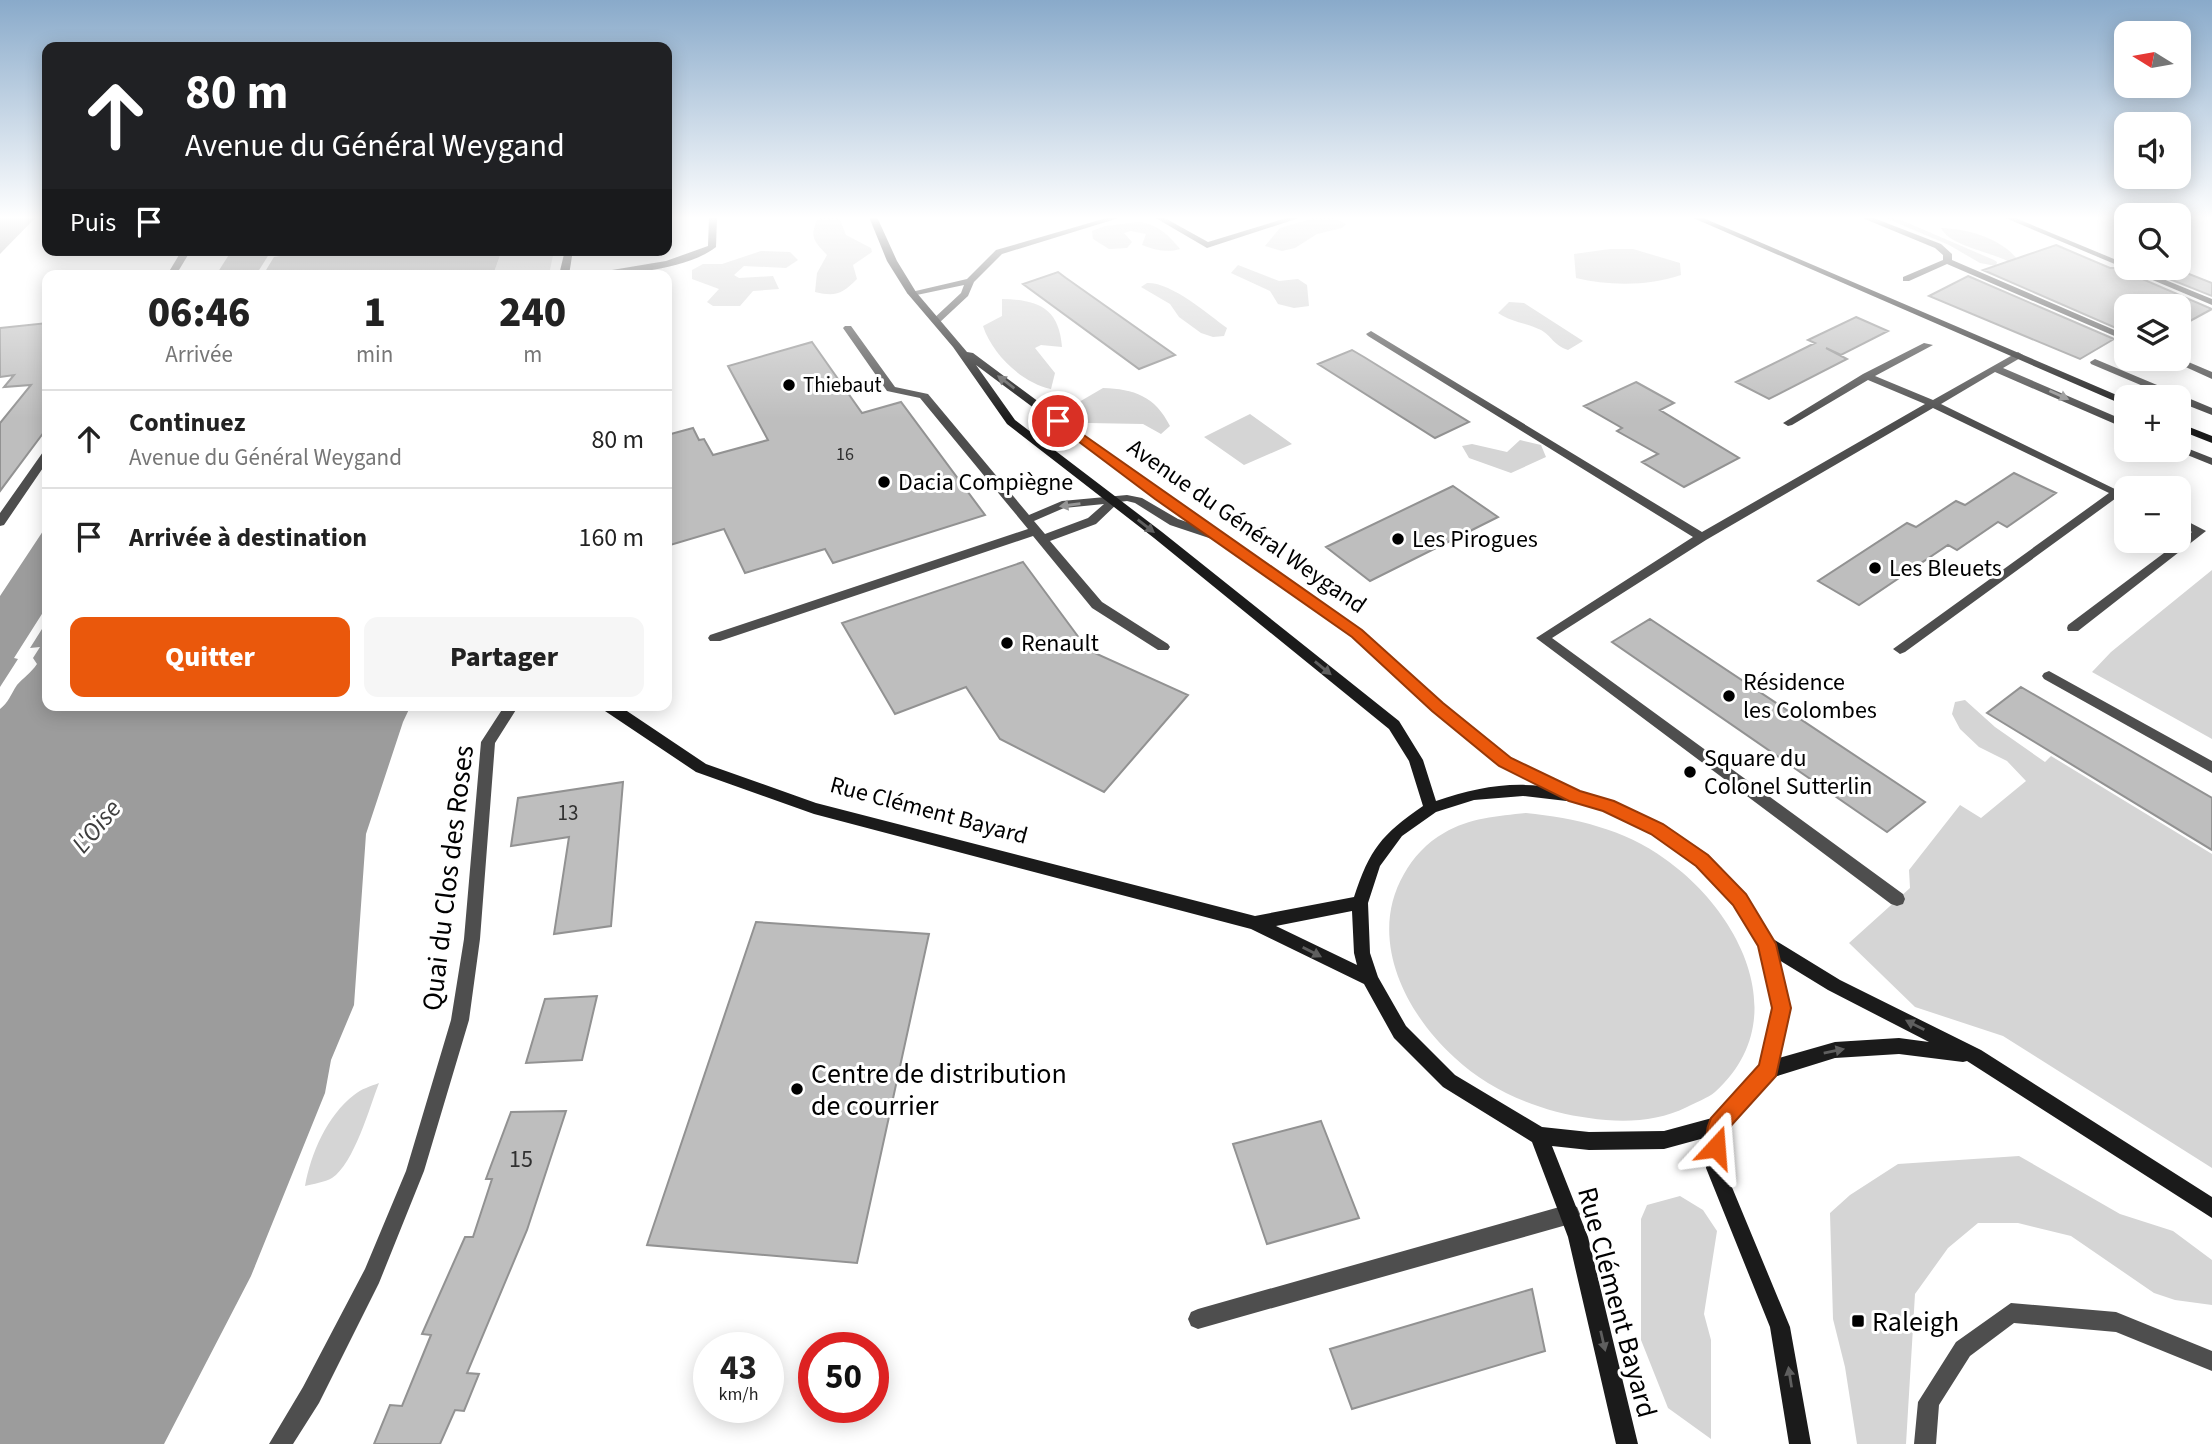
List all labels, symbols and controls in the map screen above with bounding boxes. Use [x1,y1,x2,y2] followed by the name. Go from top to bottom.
[2114,21,2191,98] north arrow
[2114,21,2191,553] map controls
[185,58,289,128] text: 80 m
[70,70,161,161] icon: ahead
[2114,112,2191,189] button: sound
[185,123,565,169] text: Avenue du Général Weygand
[130,203,168,241] icon: arrive
[2114,203,2191,280] button: search
[70,204,116,241] text: Puis
[148,283,250,343] text: 06:46
[363,283,386,343] text: 1
[499,283,566,343] text: 240
[2114,294,2191,371] button: layers
[165,338,233,371] text: Arrivée
[356,338,393,371] text: min
[523,338,542,371] text: m
[803,370,882,400] place label: Thiebaut
[997,376,1015,390] one-way arrow
[781,377,797,393] marker: Thiebaut
[2114,385,2191,462] button: +
[2048,390,2069,401] one-way arrow
[1028,391,1088,451] pin
[1039,402,1077,440] icon: arrive
[129,404,245,441] text: Continuez
[70,420,108,458] icon: ahead
[591,421,644,458] text: 80 m
[1120,430,1373,622] street label: Avenue du Général Weygand
[129,441,402,474] text: Avenue du Général Weygand
[836,442,854,467] house number: 16
[898,465,1073,500] place label: Dacia Compiègne
[876,474,892,490] marker: Dacia Compiègne
[2114,476,2191,553] button: −
[1058,500,1080,511] one-way arrow
[70,518,108,556] icon: arrive
[1137,518,1155,532] one-way arrow
[129,519,367,556] text: Arrivée à destination
[578,519,644,556] text: 160 m
[1412,522,1538,557] place label: Les Pirogues
[1390,531,1406,547] marker: Les Pirogues
[1889,551,2002,586] place label: Les Bleuets
[1867,560,1883,576] marker: Les Bleuets
[70,617,350,697] button: Quitter
[364,617,644,697] button: Partager
[1021,626,1099,661] place label: Renault
[999,635,1015,651] marker: Renault
[1314,661,1332,676] one-way arrow
[1743,665,1877,728] place label: Résidence les Colombes
[1721,688,1737,704] marker: Résidence les Colombes
[1704,741,1872,804] place label: Square du Colonel Sutterlin
[412,743,484,1013] street label: Quai du Clos des Roses
[1682,764,1698,780] marker: Square du Colonel Sutterlin
[826,767,1032,854] street label: Rue Clément Bayard
[63,791,130,861] water label: L'Oise
[558,798,578,828] house number: 13
[1302,946,1322,957] one-way arrow
[1905,1019,1925,1030] one-way arrow
[1823,1046,1845,1057] one-way arrow
[811,1054,1067,1126] place label: Centre de distribution de courrier
[789,1081,805,1097] marker: Centre de distribution de courrier
[1679,1110,1753,1184] position arrow
[509,1142,533,1177] house number: 15
[1567,1182,1667,1422] street label: Rue Clément Bayard
[1872,1302,1959,1342] place label: Raleigh
[1850,1313,1866,1329] marker: Raleigh
[1597,1330,1608,1352] one-way arrow
[798,1332,889,1423] speed limit sign: 50
[720,1343,757,1393] text: 43
[1784,1365,1795,1387] one-way arrow
[719,1382,758,1407] text: km/h

